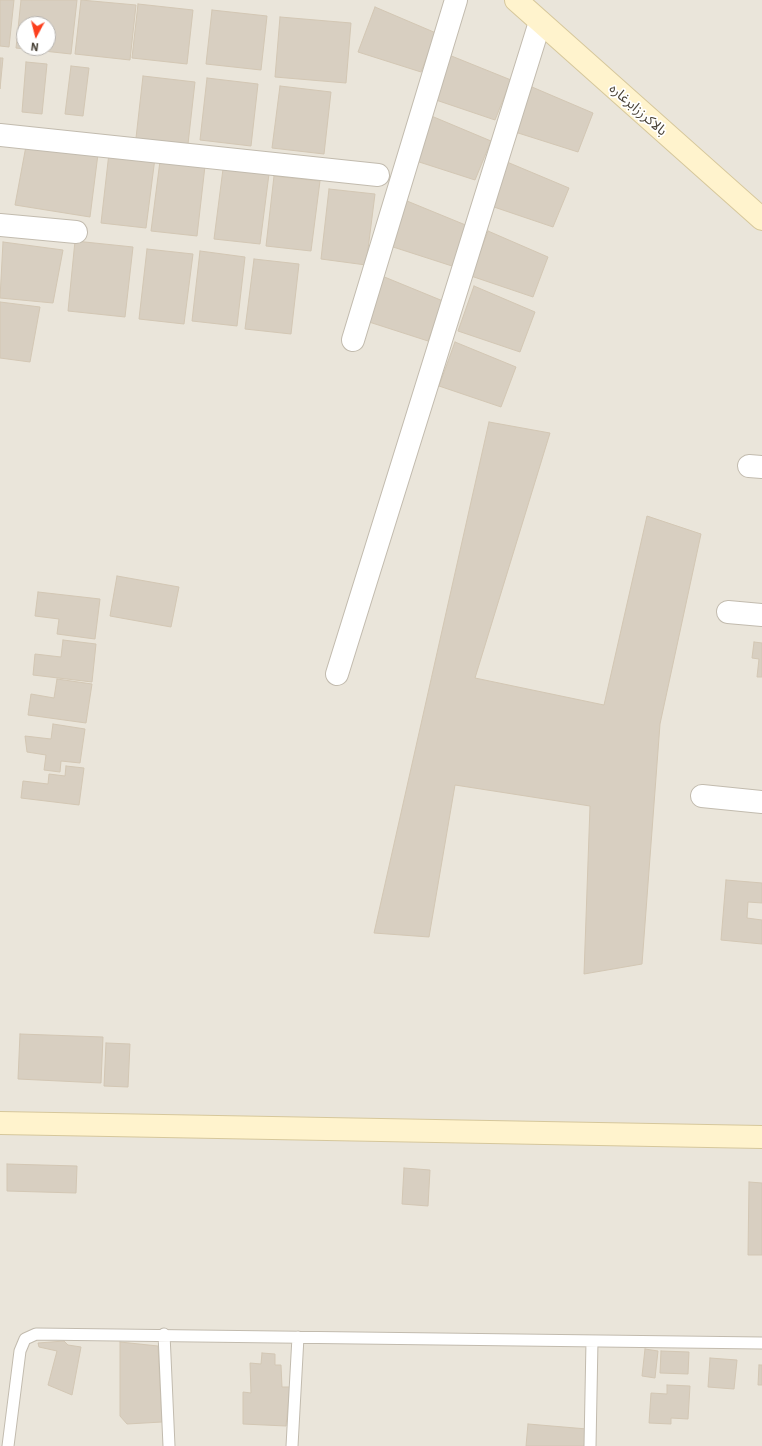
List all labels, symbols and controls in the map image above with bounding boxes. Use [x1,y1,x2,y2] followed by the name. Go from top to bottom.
[16,16,56,56] north arrow
[30,39,39,54] text: N
[606,80,670,140] street label: بالاکرززابرغاره

